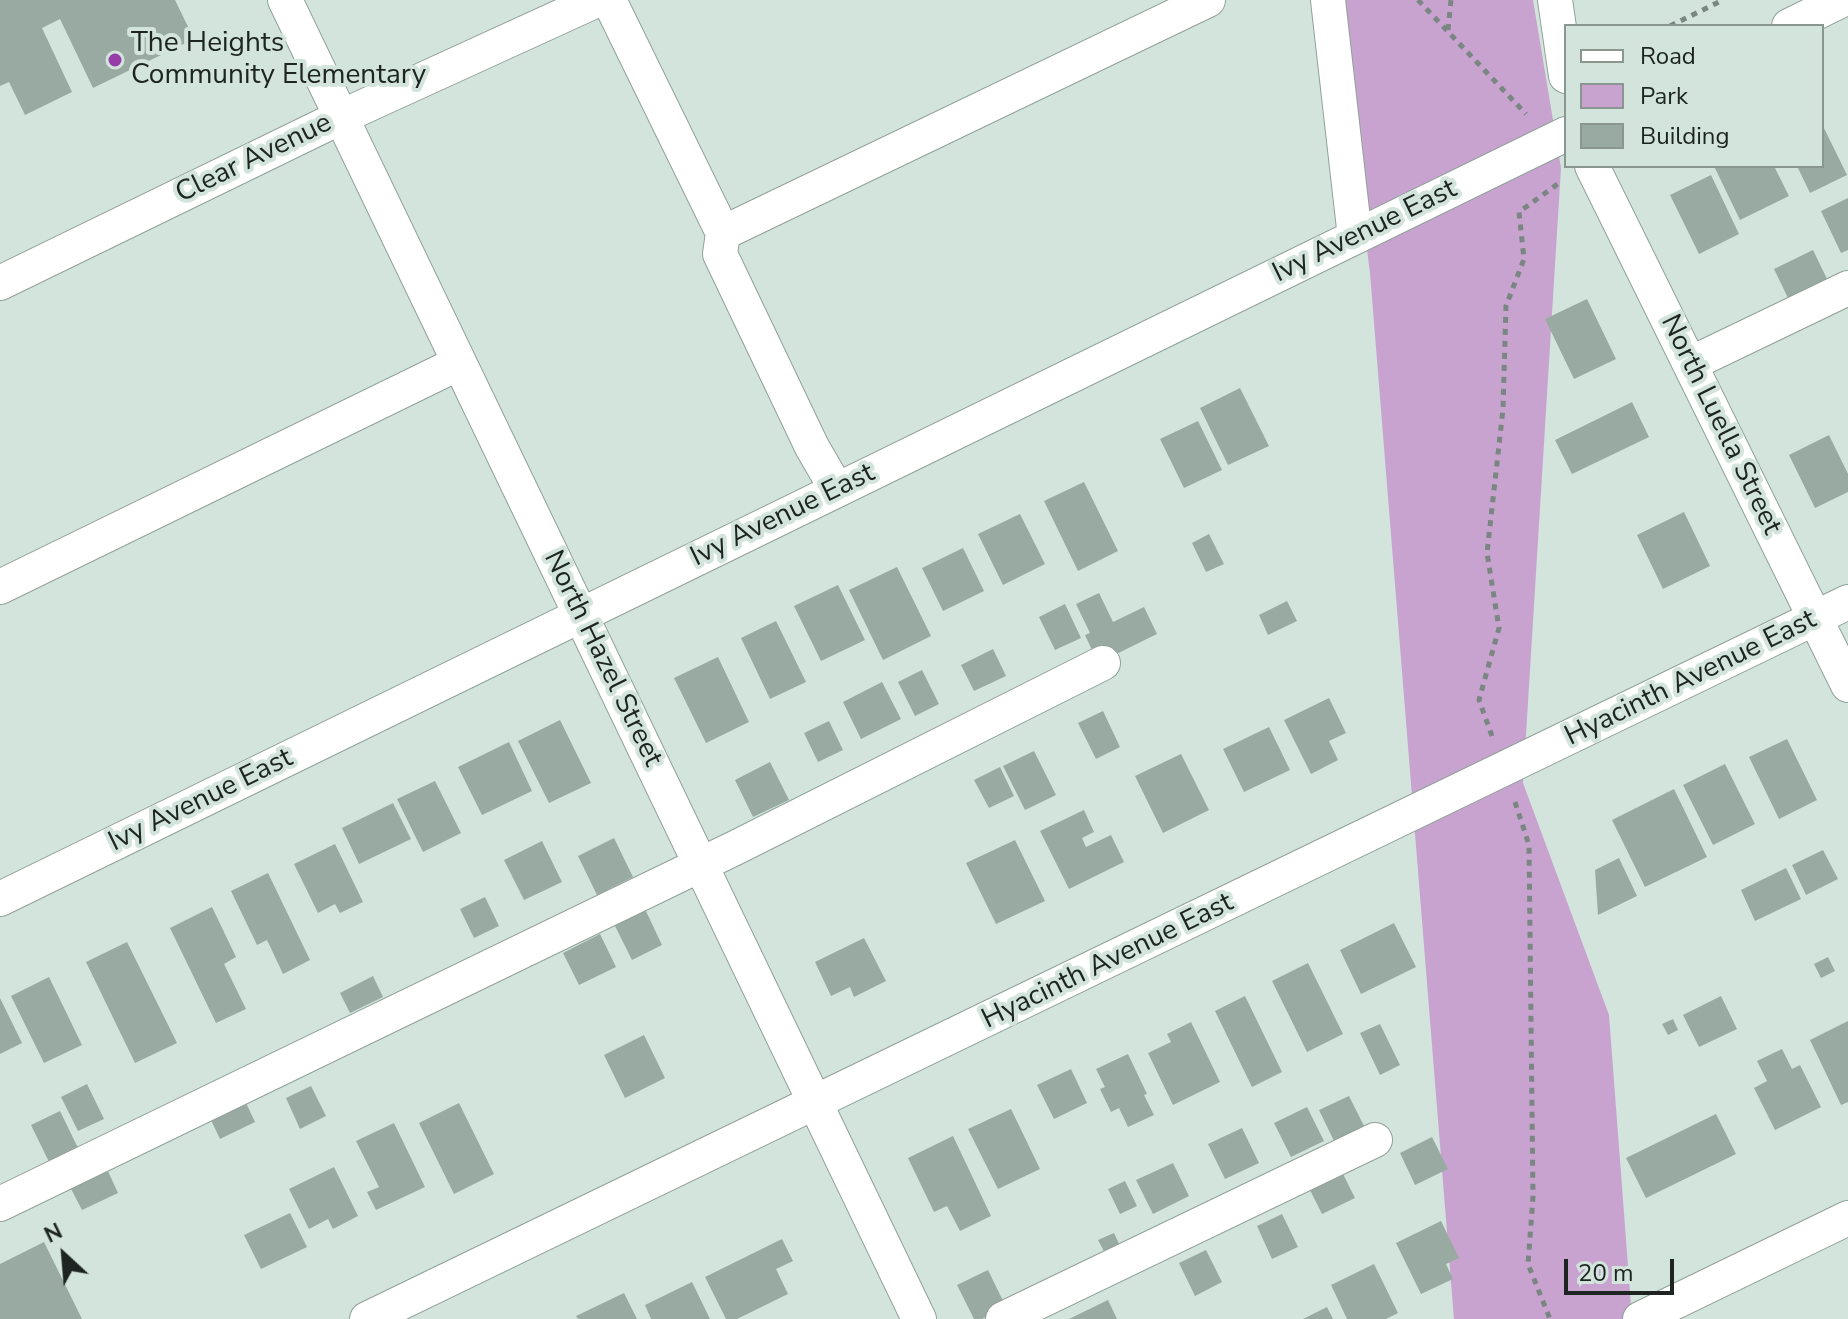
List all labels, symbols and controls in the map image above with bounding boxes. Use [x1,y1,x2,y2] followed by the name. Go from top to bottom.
[1564,24,1824,168] legend
[131,27,426,93] place label: The Heights Community Elementary
[1640,40,1696,72] text: Road
[106,51,124,69] marker: The Heights Community Elementary
[1640,80,1688,112] text: Park
[171,107,337,211] street label: Clear Avenue
[1640,120,1730,152] text: Building
[1268,173,1462,291] street label: Ivy Avenue East
[1652,310,1788,540] street label: North Luella Street
[686,457,880,575] street label: Ivy Avenue East
[535,546,669,772] street label: North Hazel Street
[1560,604,1822,754] street label: Hyacinth Avenue East
[104,742,298,860] street label: Ivy Avenue East
[977,887,1239,1037] street label: Hyacinth Avenue East
[24,1215,104,1295] north arrow
[40,1216,67,1251] text: N
[1568,1243,1678,1293] scale bar
[1578,1257,1634,1289] text: 20 m

